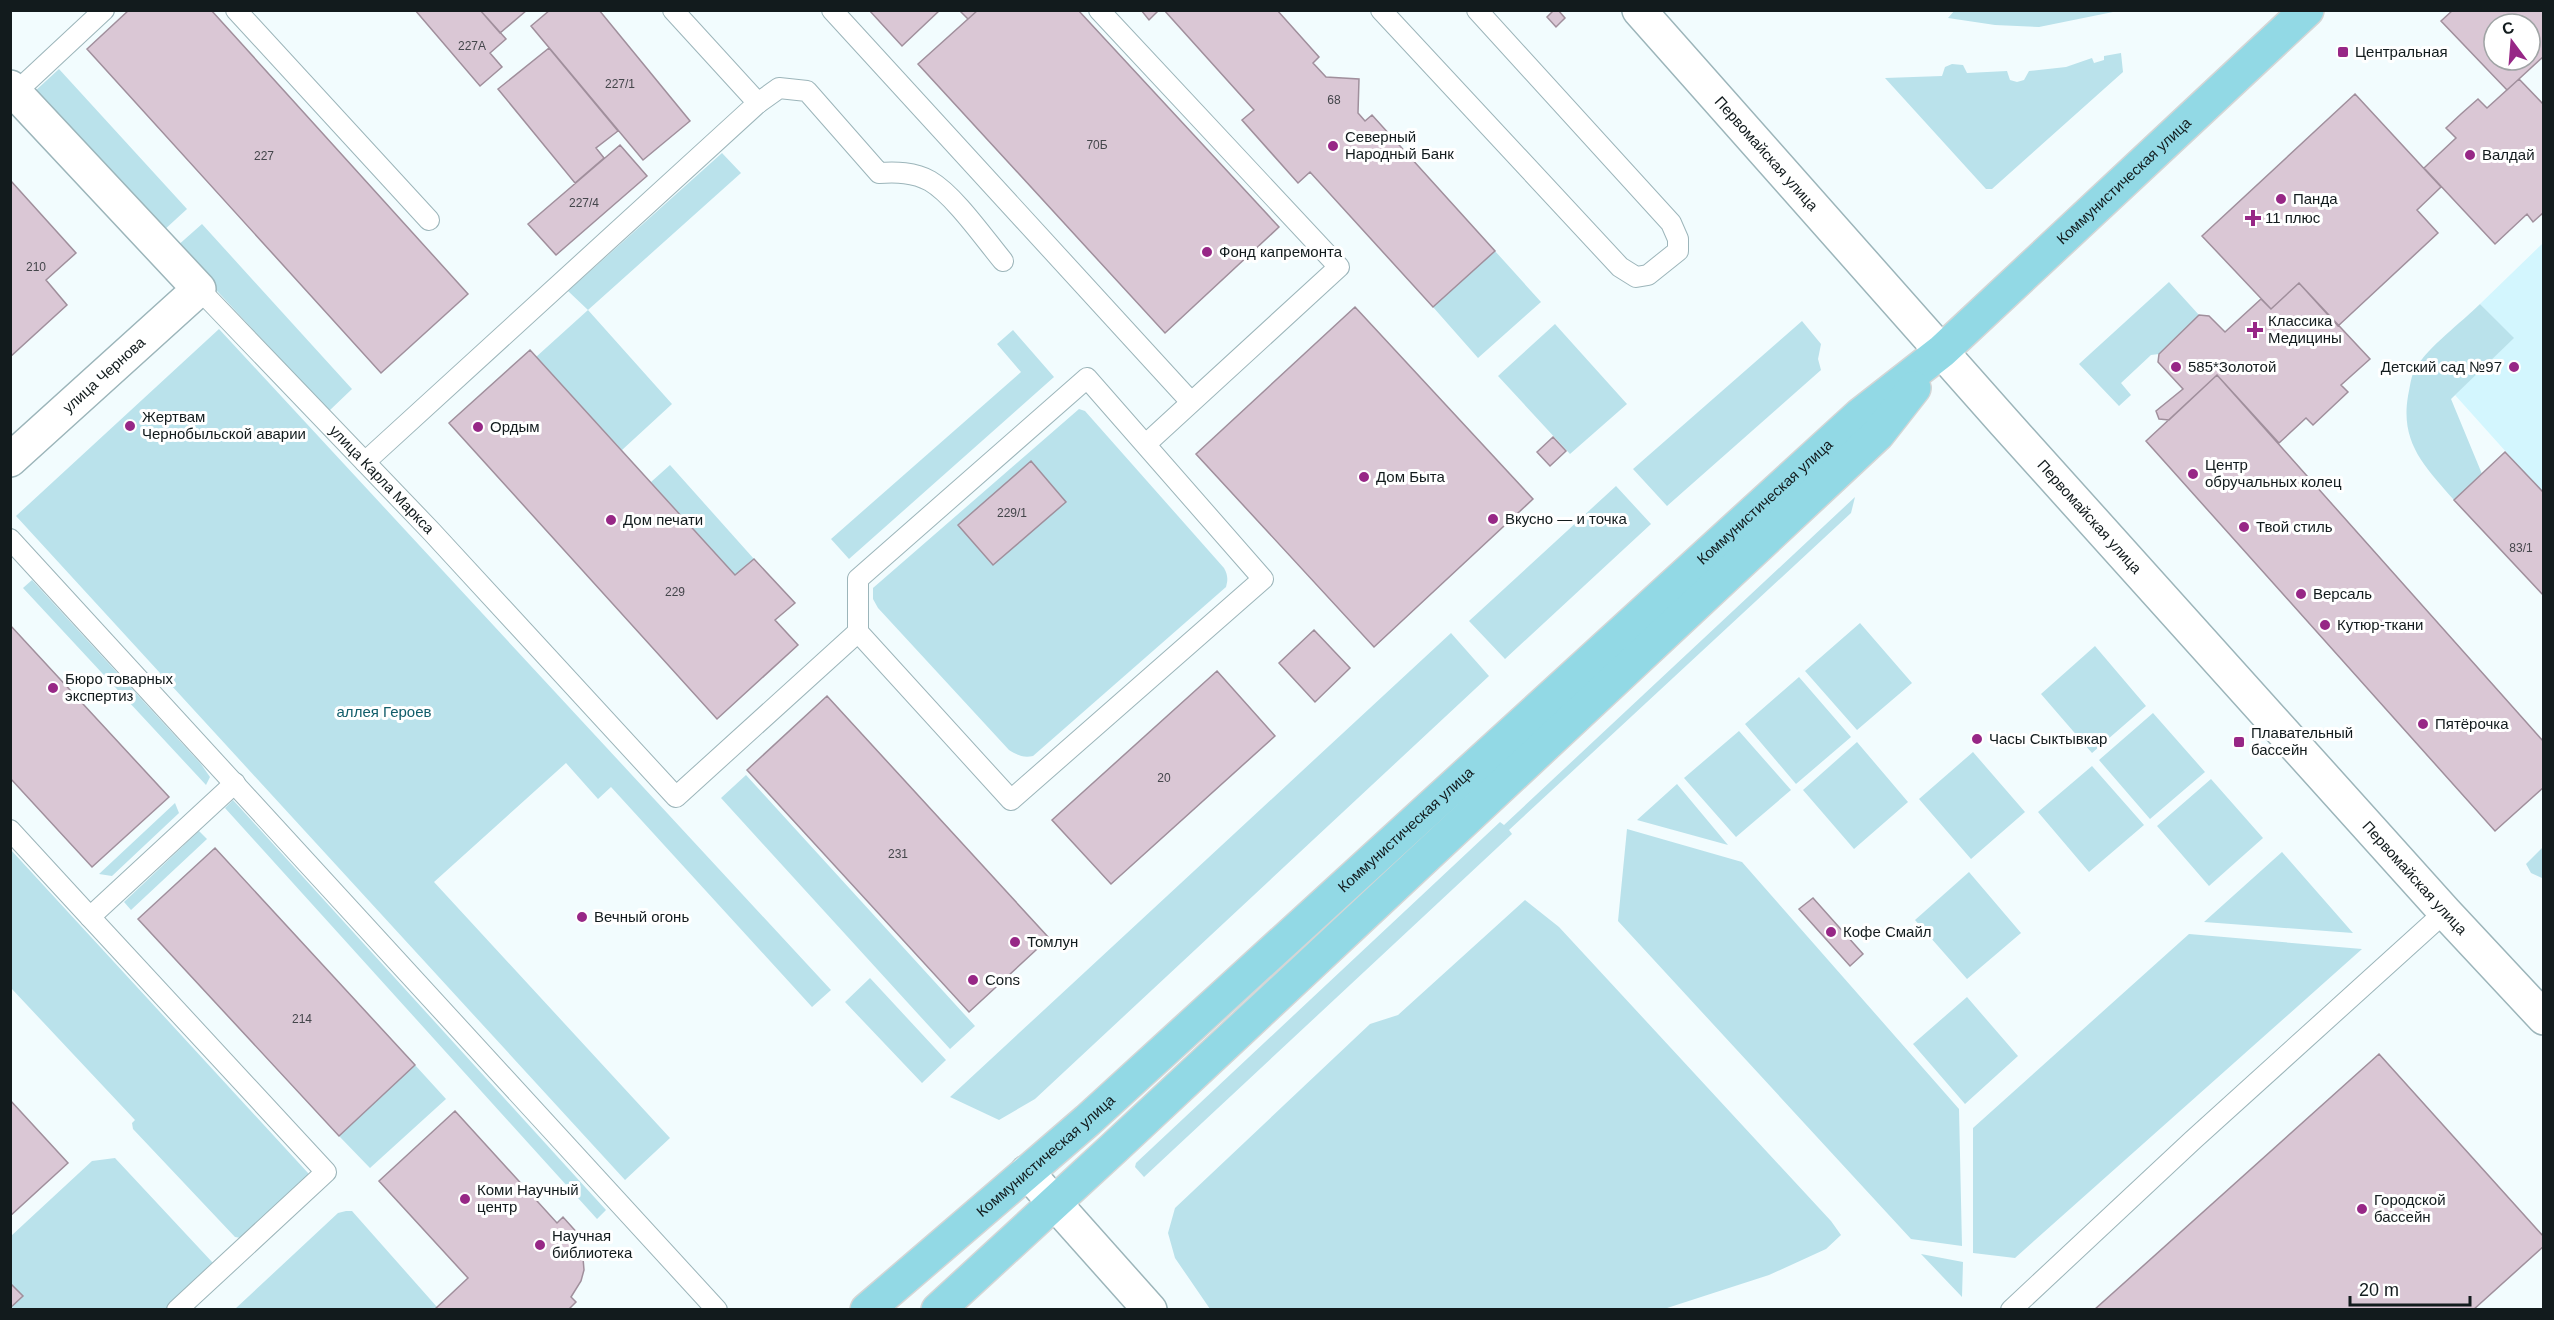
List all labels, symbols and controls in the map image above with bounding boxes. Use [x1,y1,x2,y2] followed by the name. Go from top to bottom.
[2482,12,2542,72] north arrow
[2500,18,2516,38] text: С
[458,39,486,53] house number: 227А
[2355,43,2448,60] place label: Центральная
[2336,45,2350,59] marker: Центральная
[605,77,635,91] house number: 227/1
[1327,93,1341,107] house number: 68
[1712,93,1822,215] street label: Первомайская улица
[2053,113,2195,247] street label: Коммунистическая улица
[1345,128,1454,162] place label: Северный Народный Банк
[1086,138,1108,152] house number: 70Б
[1326,139,1340,153] marker: Северный Народный Банк
[2482,146,2535,163] place label: Валдай
[2463,148,2477,162] marker: Валдай
[254,149,274,163] house number: 227
[2293,190,2338,207] place label: Панда
[2274,192,2288,206] marker: Панда
[569,196,599,210] house number: 227/4
[2265,209,2321,226] place label: 11 плюс
[2246,211,2260,225] marker: 11 плюс
[1219,243,1343,260] place label: Фонд капремонта
[1200,245,1214,259] marker: Фонд капремонта
[26,260,46,274] house number: 210
[2268,312,2342,346] place label: Классика Медицины
[2246,321,2264,339] marker: Классика Медицины
[59,333,149,416] street label: улица Чернова
[2188,358,2276,375] place label: 585*Золотой
[2381,358,2502,375] place label: Детский сад №97
[2169,360,2183,374] marker: 585*Золотой
[2507,360,2521,374] marker: Детский сад №97
[142,408,306,442] place label: Жертвам Чернобыльской аварии
[490,418,540,435] place label: Ордым
[123,419,137,433] marker: Жертвам Чернобыльской аварии
[471,420,485,434] marker: Ордым
[326,422,438,537] street label: улица Карла Маркса
[1693,435,1836,568] street label: Коммунистическая улица
[2034,456,2146,577] street label: Первомайская улица
[2205,456,2342,490] place label: Центр обручальных колец
[2186,467,2200,481] marker: Центр обручальных колец
[1376,468,1445,485] place label: Дом Быта
[1357,470,1371,484] marker: Дом Быта
[997,506,1027,520] house number: 229/1
[1505,510,1627,527] place label: Вкусно — и точка
[623,511,703,528] place label: Дом печати
[1486,512,1500,526] marker: Вкусно — и точка
[604,513,618,527] marker: Дом печати
[2256,518,2333,535] place label: Твой стиль
[2237,520,2251,534] marker: Твой стиль
[2509,541,2533,555] house number: 83/1
[665,585,685,599] house number: 229
[2313,585,2372,602] place label: Версаль
[2294,587,2308,601] marker: Версаль
[2337,616,2423,633] place label: Кутюр-ткани
[2318,618,2332,632] marker: Кутюр-ткани
[65,670,174,704] place label: Бюро товарных экспертиз
[46,681,60,695] marker: Бюро товарных экспертиз
[337,703,431,720] park label: аллея Героев
[2435,715,2509,732] place label: Пятёрочка
[2416,717,2430,731] marker: Пятёрочка
[2251,724,2353,758] place label: Плавательный бассейн
[1989,730,2107,747] place label: Часы Сыктывкар
[1970,732,1984,746] marker: Часы Сыктывкар
[2232,735,2246,749] marker: Плавательный бассейн
[1334,763,1477,895] street label: Коммунистическая улица
[1157,771,1171,785] house number: 20
[2359,817,2471,938] street label: Первомайская улица
[888,847,908,861] house number: 231
[594,908,689,925] place label: Вечный огонь
[575,910,589,924] marker: Вечный огонь
[1843,923,1932,940] place label: Кофе Смайл
[1824,925,1838,939] marker: Кофе Смайл
[1027,933,1078,950] place label: Томлун
[1008,935,1022,949] marker: Томлун
[985,971,1020,988] place label: Cons
[966,973,980,987] marker: Cons
[292,1012,312,1026] house number: 214
[973,1091,1118,1220] street label: Коммунистическая улица
[477,1181,579,1215] place label: Коми Научный центр
[2374,1191,2446,1225] place label: Городской бассейн
[458,1192,472,1206] marker: Коми Научный центр
[2355,1202,2369,1216] marker: Городской бассейн
[552,1227,633,1261] place label: Научная библиотека
[533,1238,547,1252] marker: Научная библиотека
[2350,1269,2470,1307] scale bar
[2359,1280,2399,1300] text: 20 m

